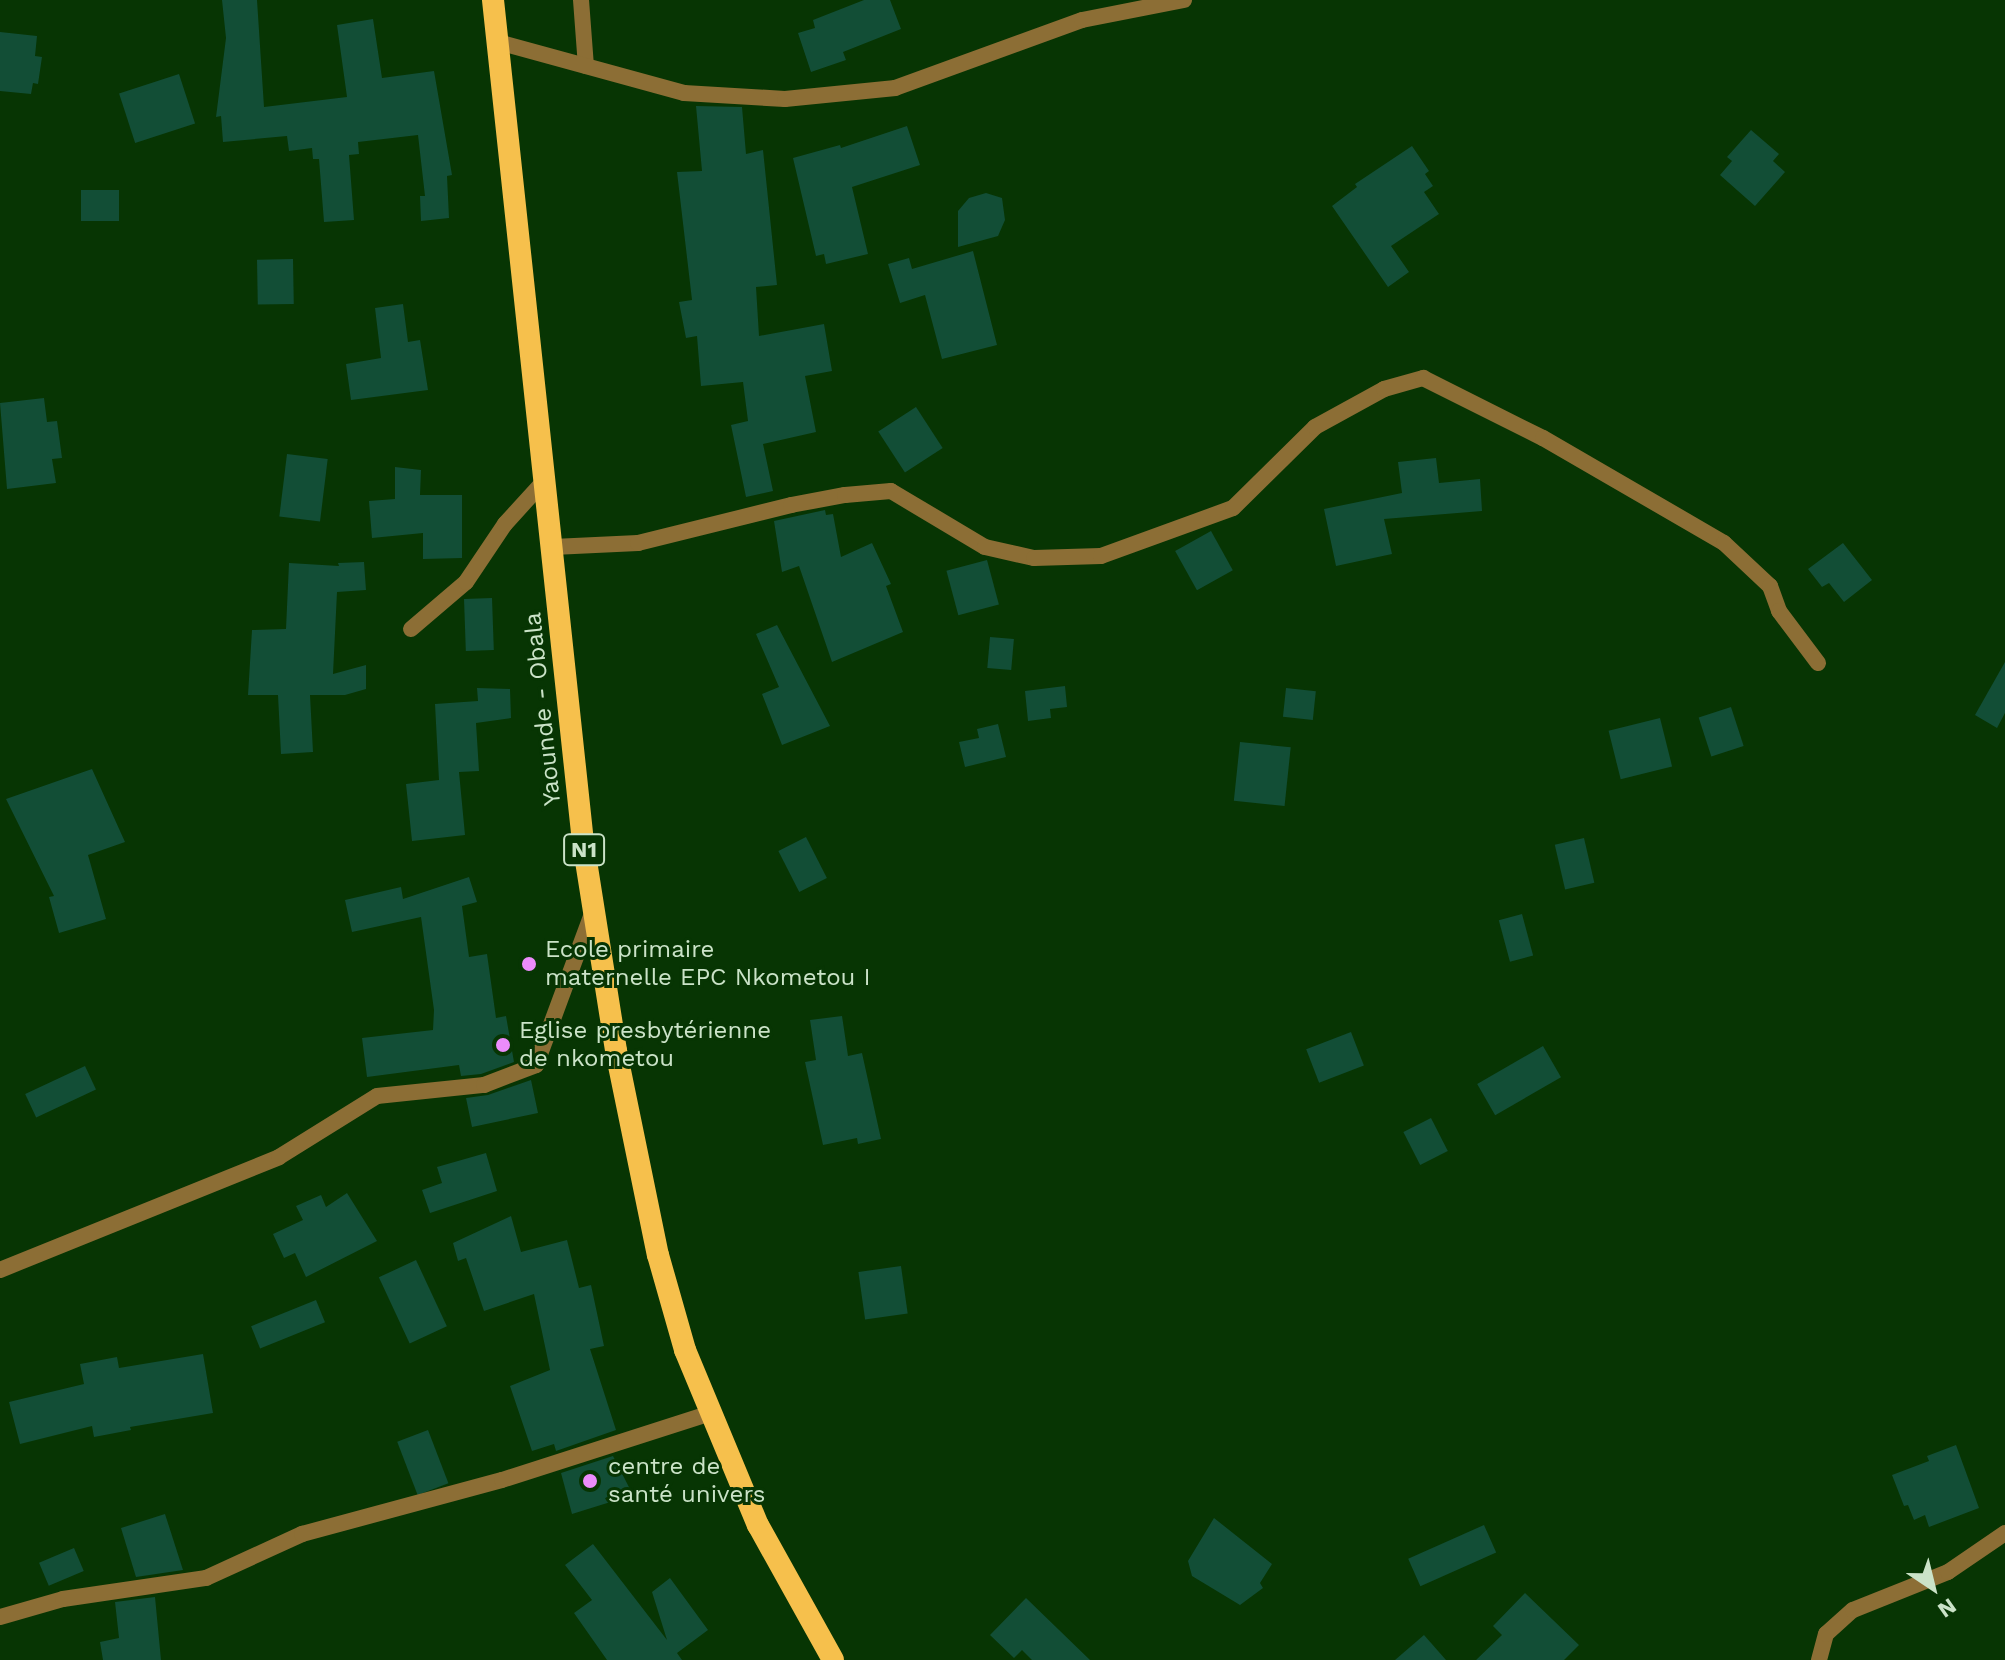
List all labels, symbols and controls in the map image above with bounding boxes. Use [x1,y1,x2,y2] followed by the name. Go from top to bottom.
[519,611,567,807] street label: Yaounde - Obala
[562,832,606,868] road number: N1
[545,936,871,992] place label: Ecole primaire maternelle EPC Nkometou I
[520,955,538,973] marker: Ecole primaire maternelle EPC Nkometou I
[519,1017,771,1073] place label: Eglise presbytérienne de nkometou
[494,1036,512,1054] marker: Eglise presbytérienne de nkometou
[608,1453,765,1509] place label: centre de santé univers
[579,1470,601,1492] marker: centre de santé univers
[1893,1548,1973,1628] north arrow
[1933,1593,1961,1623] text: N

